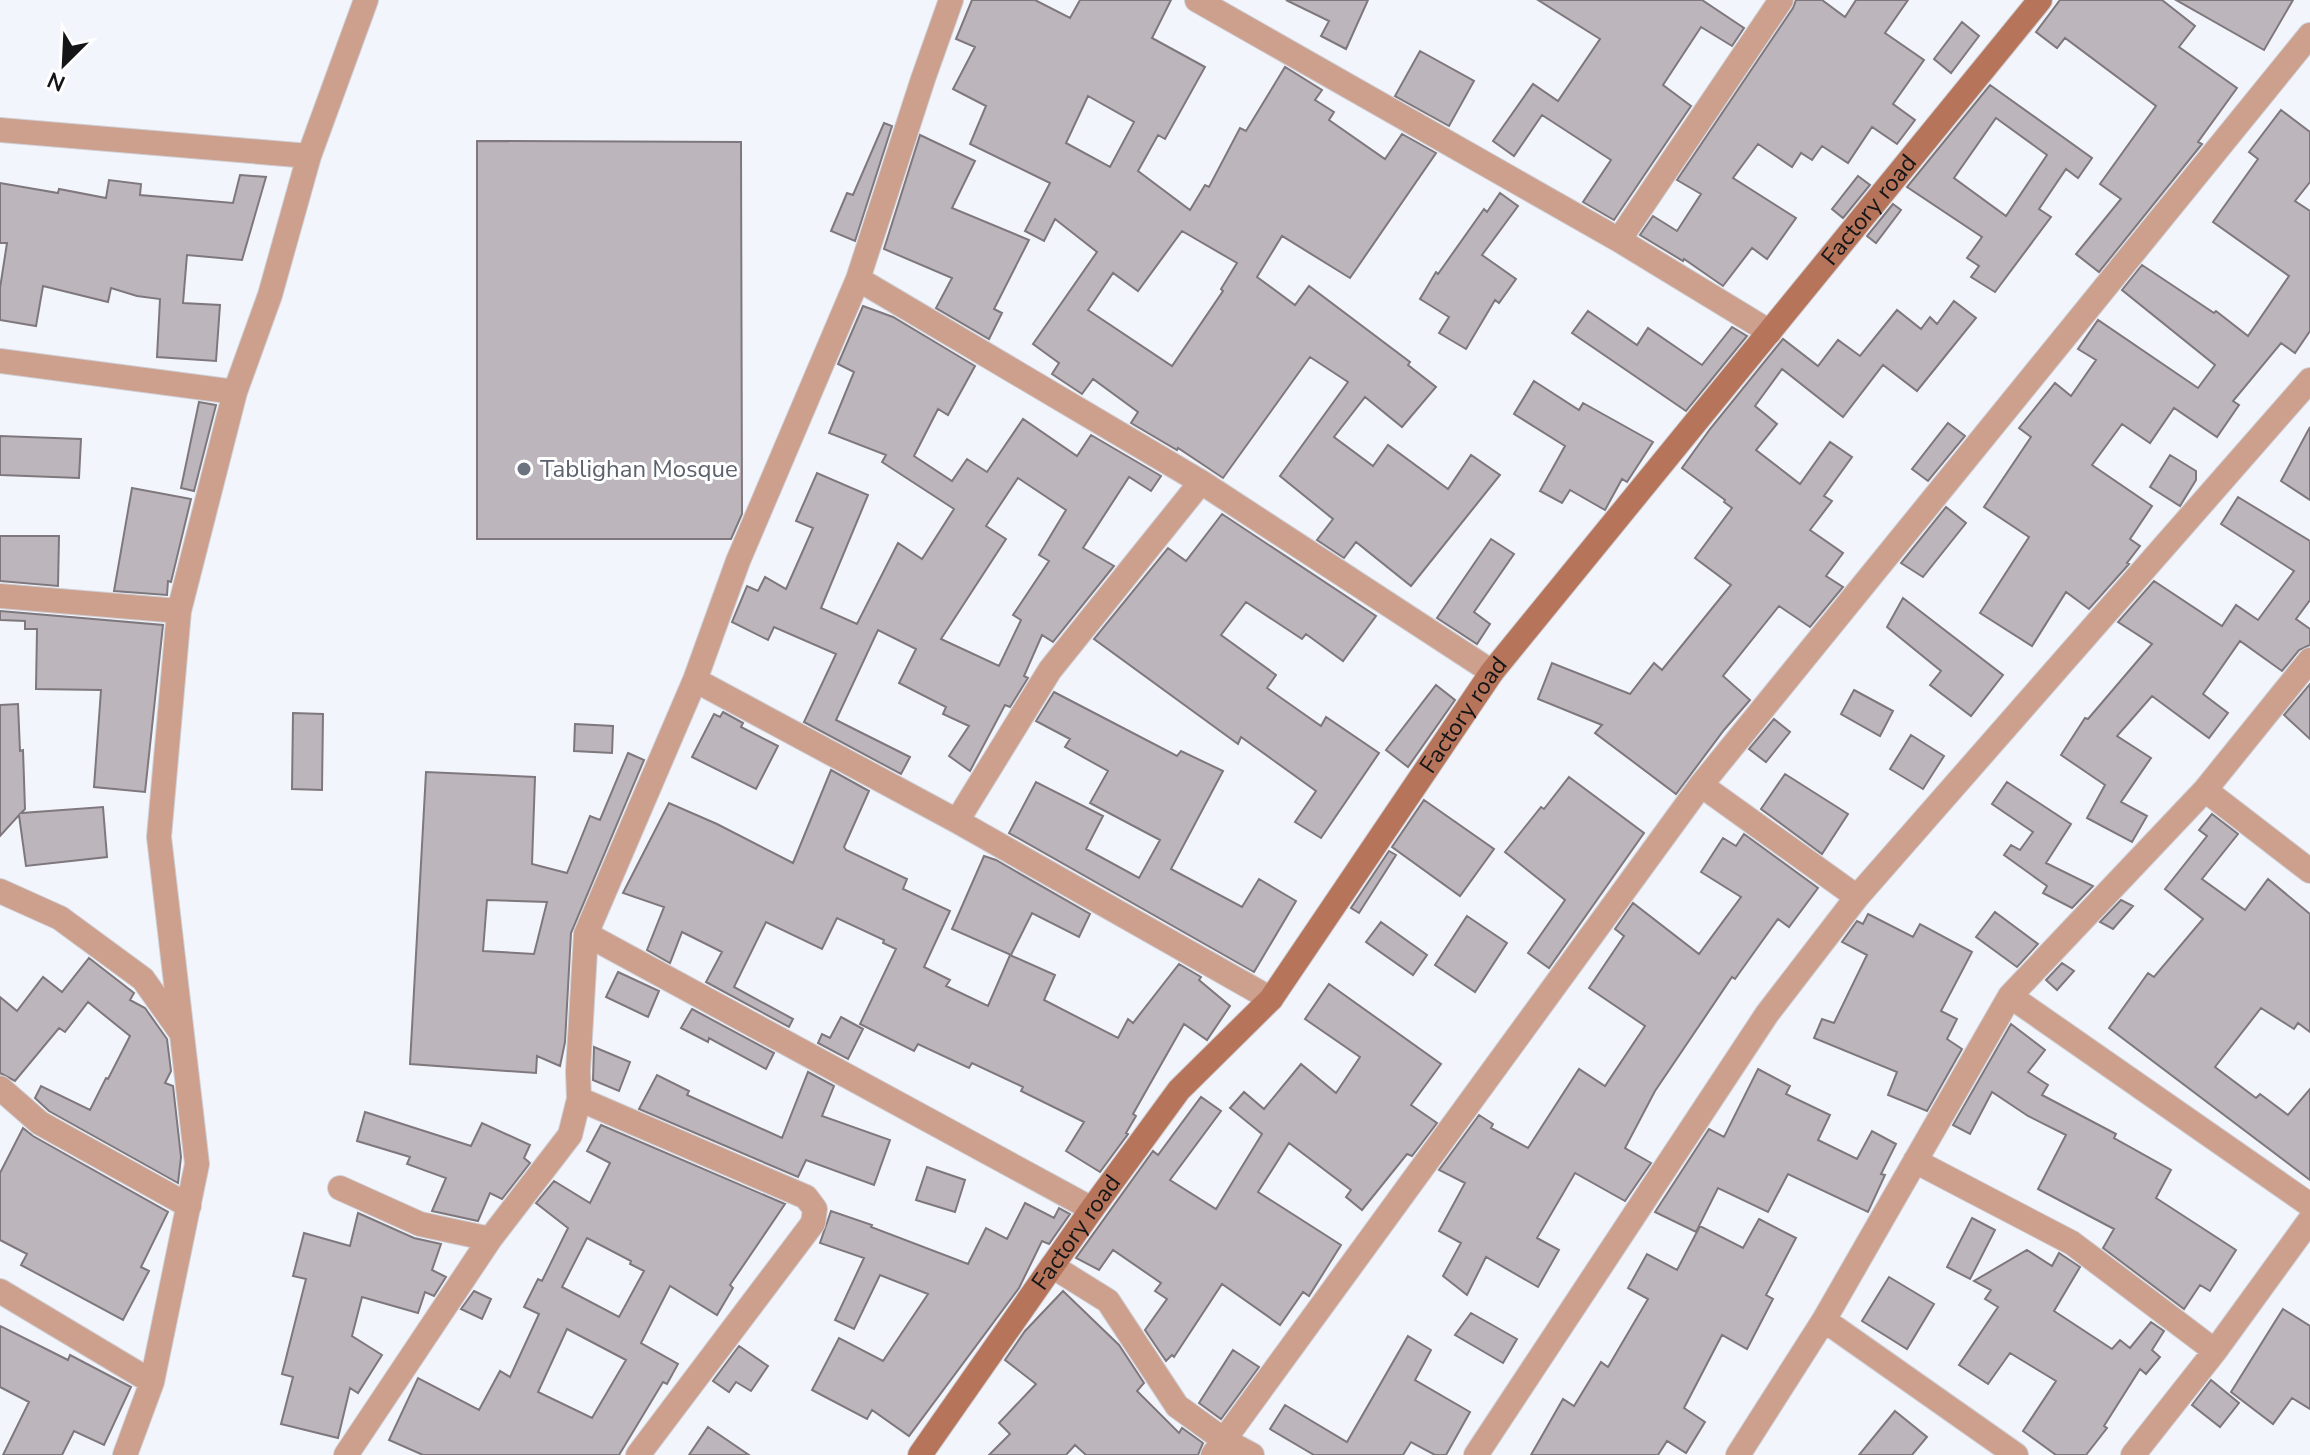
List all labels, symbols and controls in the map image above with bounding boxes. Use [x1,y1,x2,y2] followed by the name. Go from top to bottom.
[24,24,104,104] north arrow
[43,64,70,98] text: N
[1814,148,1924,272] street label: Factory road
[540,453,738,485] place label: Tablighan Mosque
[515,460,533,478] marker: Tablighan Mosque
[1412,650,1514,780] street label: Factory road
[1024,1168,1128,1296] street label: Factory road

